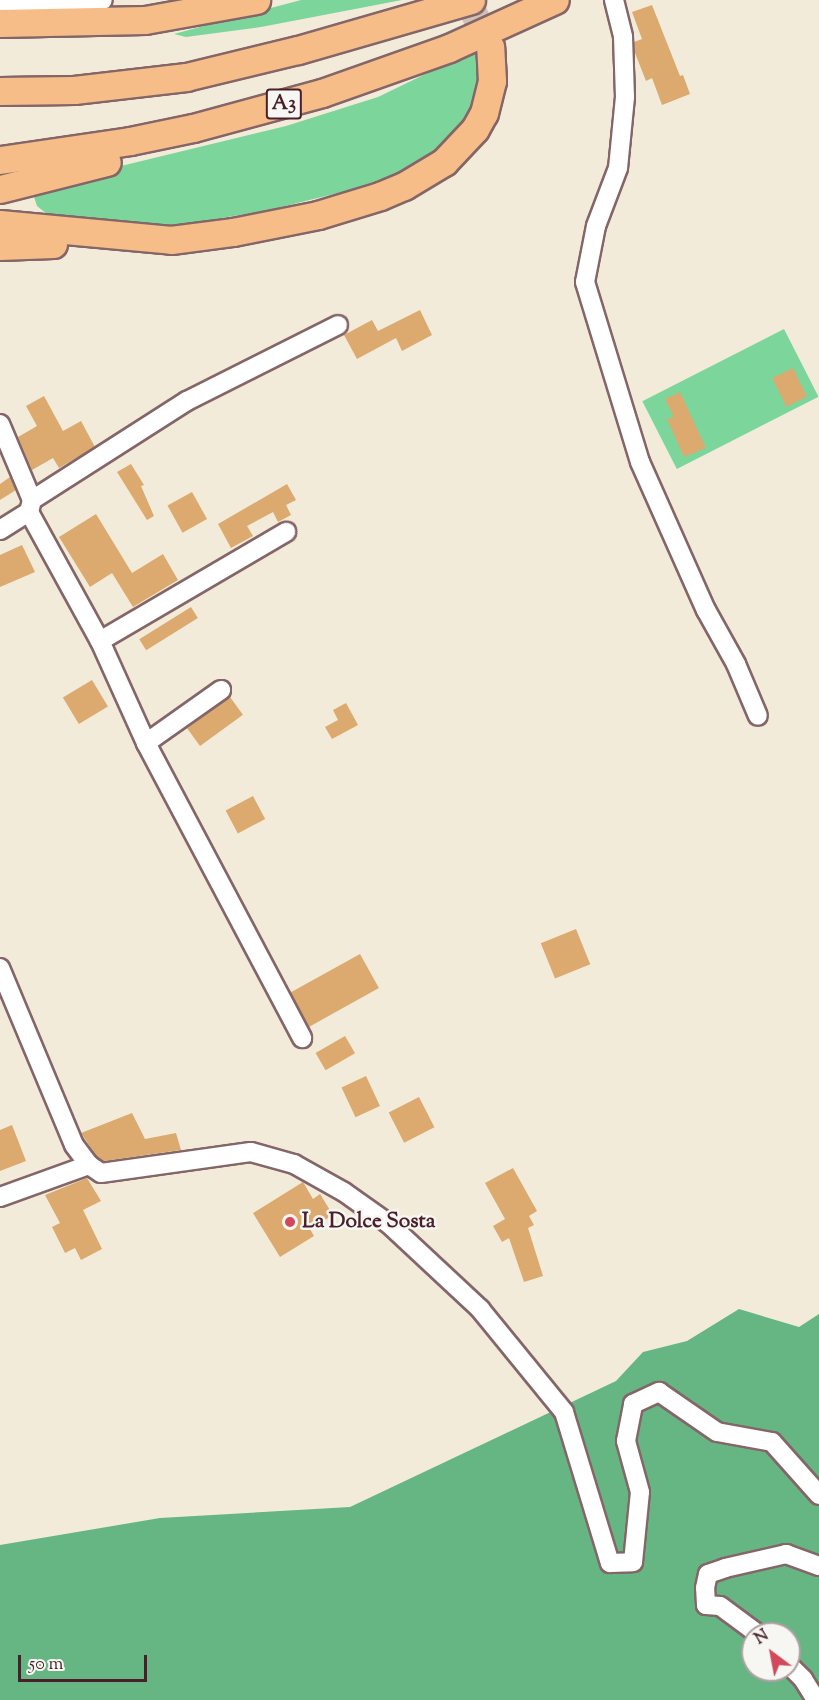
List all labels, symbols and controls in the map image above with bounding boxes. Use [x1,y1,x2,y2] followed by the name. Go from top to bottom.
[264,87,304,121] road number: A3
[302,1209,435,1235] place label: La Dolce Sosta
[283,1215,297,1229] marker: La Dolce Sosta
[741,1622,801,1682] north arrow
[751,1625,774,1651] text: N
[21,1643,150,1681] scale bar
[29,1652,63,1678] text: 50 m

